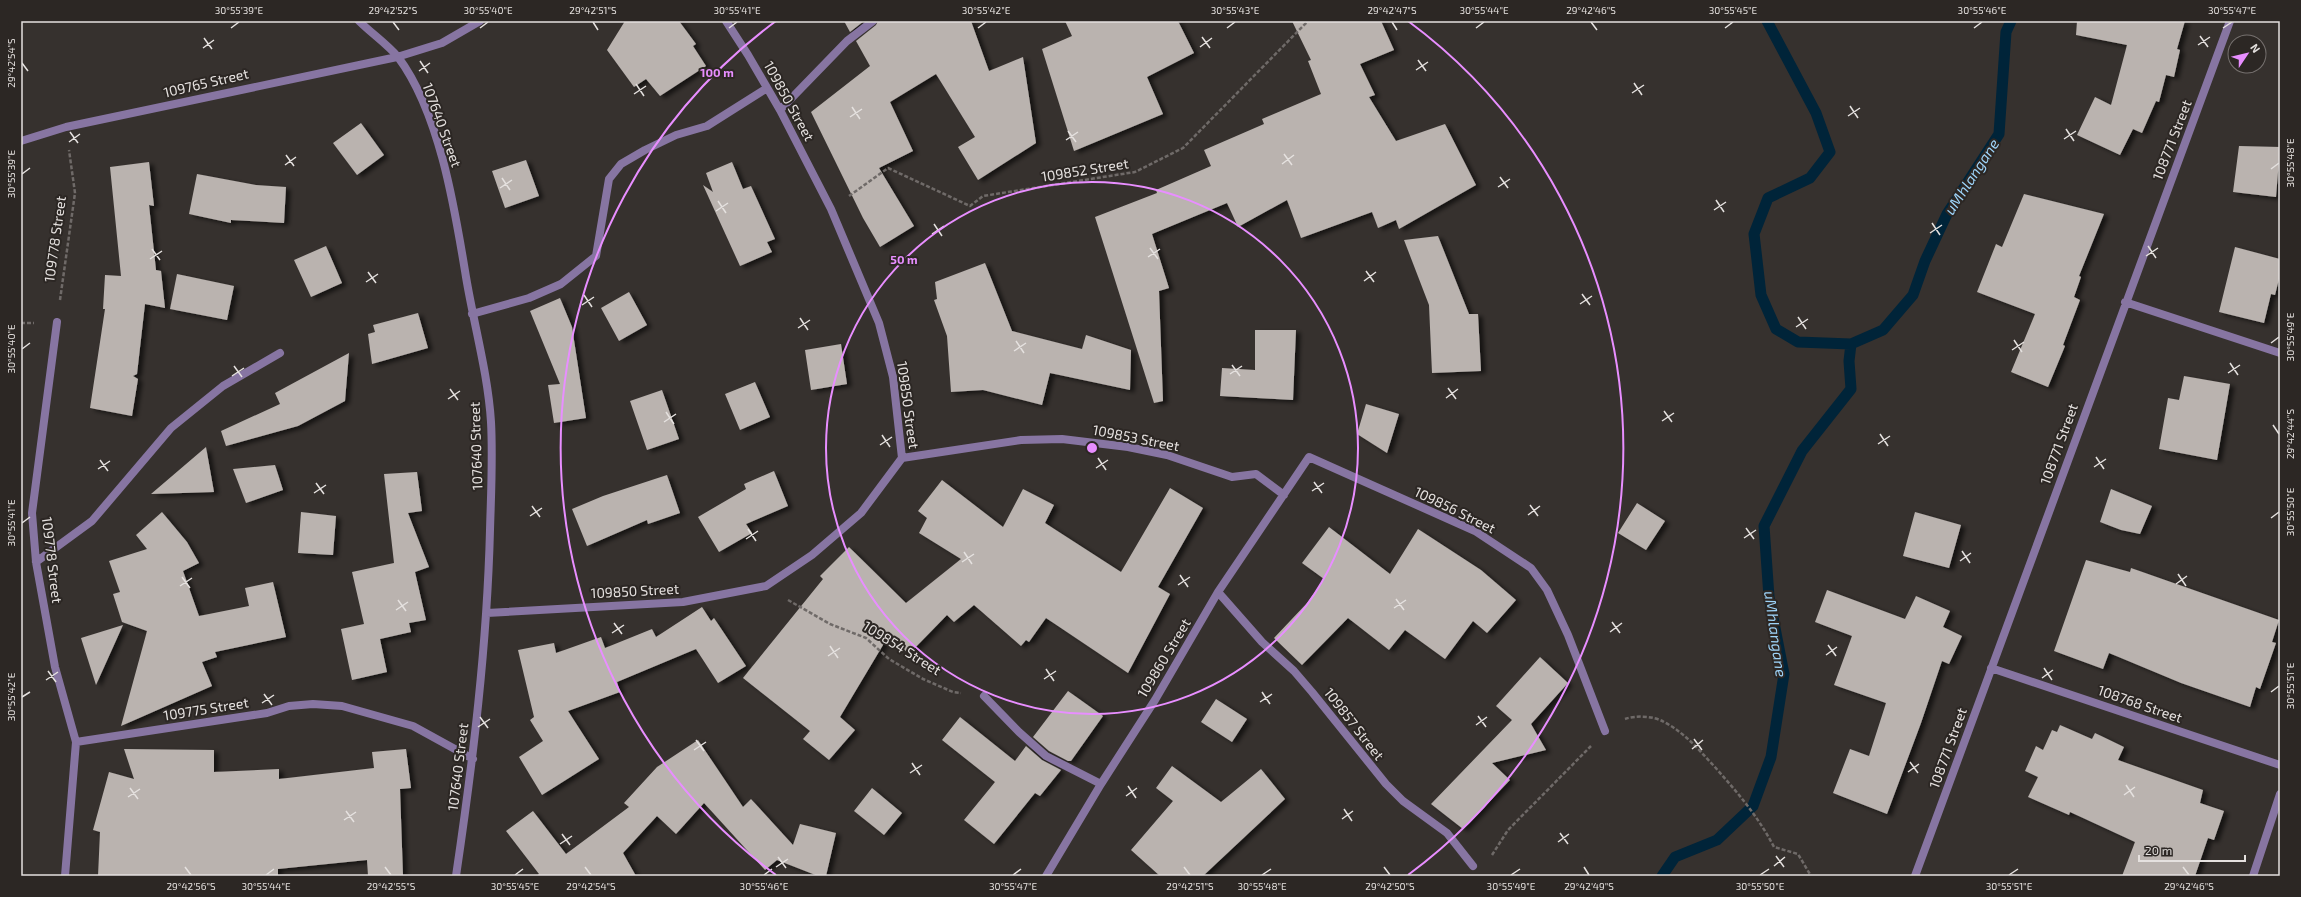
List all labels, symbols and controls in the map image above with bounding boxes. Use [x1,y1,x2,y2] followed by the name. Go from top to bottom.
[215,4,264,16] text: 30°55'39"E
[369,4,418,16] text: 29°42'52"S
[463,4,513,16] text: 30°55'40"E
[569,4,617,16] text: 29°42'51"S
[713,4,761,16] text: 30°55'41"E
[962,4,1011,16] text: 30°55'42"E
[1211,4,1260,16] text: 30°55'43"E
[1367,4,1417,16] text: 29°42'47"S
[1459,4,1509,16] text: 30°55'44"E
[1566,4,1616,16] text: 29°42'46"S
[1709,4,1758,16] text: 30°55'45"E
[1958,4,2007,16] text: 30°55'46"E
[2208,4,2257,16] text: 30°55'47"E
[2227,34,2267,74] north arrow
[5,38,17,88] text: 29°42'54"S
[2248,41,2263,55] text: N
[761,58,818,144] street label: 109850 Street
[162,64,250,101] street label: 109765 Street
[700,65,734,79] text: 100 m
[419,80,466,169] street label: 107640 Street
[2148,97,2195,182] street label: 108771 Street
[1940,135,2002,218] water label: uMhlangane
[2284,138,2296,188] text: 30°55'48"E
[5,149,17,198] text: 30°55'39"E
[1040,154,1130,185] street label: 109852 Street
[40,195,69,283] street label: 109778 Street
[890,252,918,266] text: 50 m
[2284,312,2296,361] text: 30°55'49"E
[5,324,17,374] text: 30°55'40"E
[894,360,923,450] street label: 109850 Street
[2036,401,2081,486] street label: 108771 Street
[465,402,486,490] street label: 107640 Street
[2284,409,2296,459] text: 29°42'44"S
[1091,421,1181,454] street label: 109853 Street
[1085,441,1099,455] centre of rings
[1412,483,1499,536] street label: 109856 Street
[2284,487,2296,536] text: 30°55'50"E
[5,499,17,547] text: 30°55'41"E
[39,516,66,604] street label: 109778 Street
[590,580,680,601] street label: 109850 Street
[1761,590,1791,678] water label: uMhlangane
[1133,615,1194,700] street label: 109860 Street
[860,617,944,678] street label: 109854 Street
[2284,662,2296,709] text: 30°55'51"E
[5,672,17,721] text: 30°55'42"E
[2096,681,2185,726] street label: 108768 Street
[1321,684,1388,763] street label: 109857 Street
[162,693,250,724] street label: 109775 Street
[1925,705,1970,790] street label: 108771 Street
[444,722,471,812] street label: 107640 Street
[2139,837,2245,863] scale bar
[2145,843,2172,857] text: 20 m
[166,880,216,892] text: 29°42'56"S
[241,880,291,892] text: 30°55'44"E
[367,880,416,892] text: 29°42'55"S
[491,880,540,892] text: 30°55'45"E
[566,880,616,892] text: 29°42'54"S
[740,880,789,892] text: 30°55'46"E
[989,880,1038,892] text: 30°55'47"E
[1166,880,1214,892] text: 29°42'51"S
[1237,880,1287,892] text: 30°55'48"E
[1365,880,1415,892] text: 29°42'50"S
[1487,880,1536,892] text: 30°55'49"E
[1564,880,1614,892] text: 29°42'49"S
[1736,880,1785,892] text: 30°55'50"E
[1986,880,2033,892] text: 30°55'51"E
[2164,880,2214,892] text: 29°42'46"S

